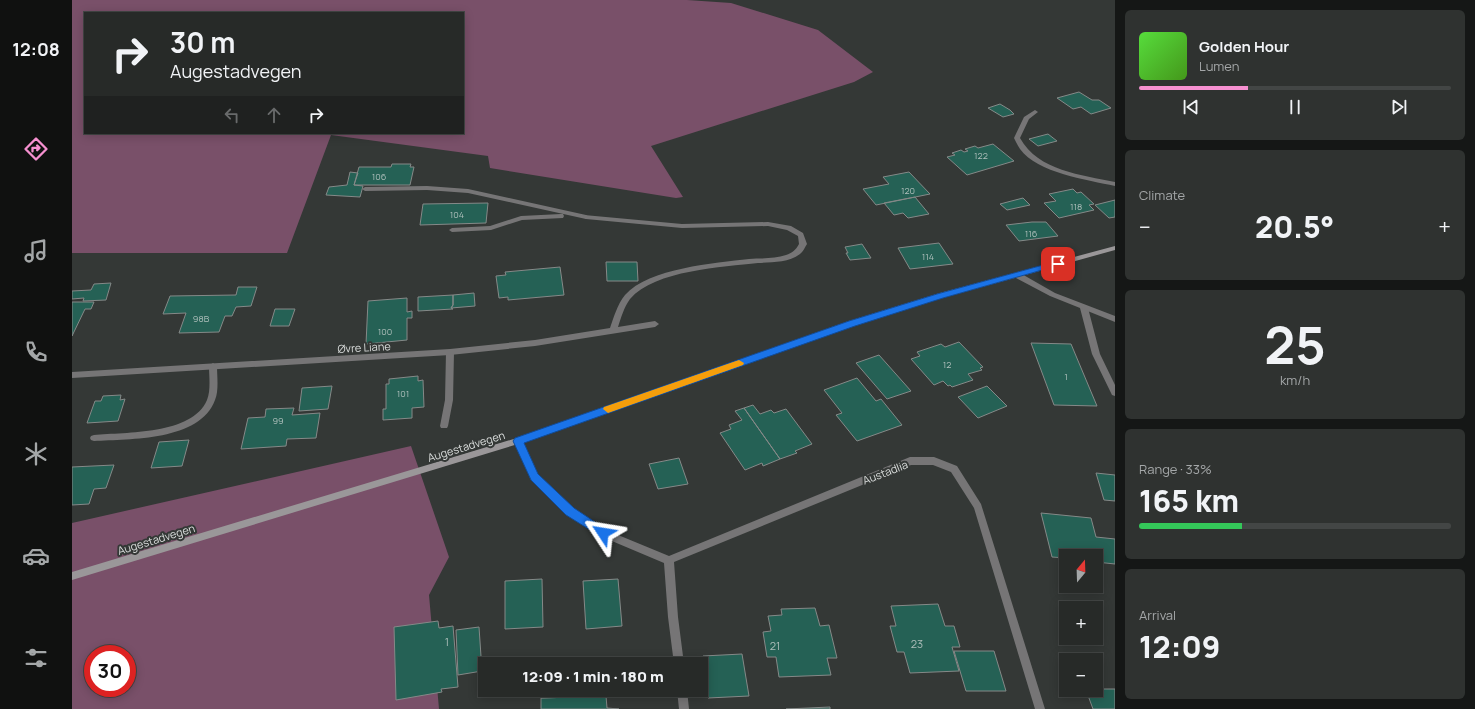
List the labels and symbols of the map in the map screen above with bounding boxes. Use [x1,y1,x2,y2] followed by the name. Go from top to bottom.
[974,149,988,162] house number: 122
[372,170,387,183] house number: 106
[901,184,915,197] house number: 120
[1070,200,1082,213] house number: 118
[450,208,464,221] house number: 104
[1025,227,1038,240] house number: 116
[1041,247,1075,281] pin
[922,250,934,263] house number: 114
[193,312,210,325] house number: 98B
[378,325,392,338] house number: 100
[337,338,392,356] street label: Øvre Liane
[943,358,951,371] house number: 12
[1064,370,1068,383] house number: 1
[397,387,409,400] house number: 101
[272,414,284,427] house number: 99
[425,427,507,465] street label: Augestadvegen
[860,456,910,488] street label: Austadlia
[582,512,624,554] position arrow
[115,520,197,558] street label: Augestadvegen
[1059,549,1103,593] north arrow
[445,634,449,649] house number: 1
[911,636,923,651] house number: 23
[770,638,780,653] house number: 21
[84,645,136,697] speed limit sign: 30

